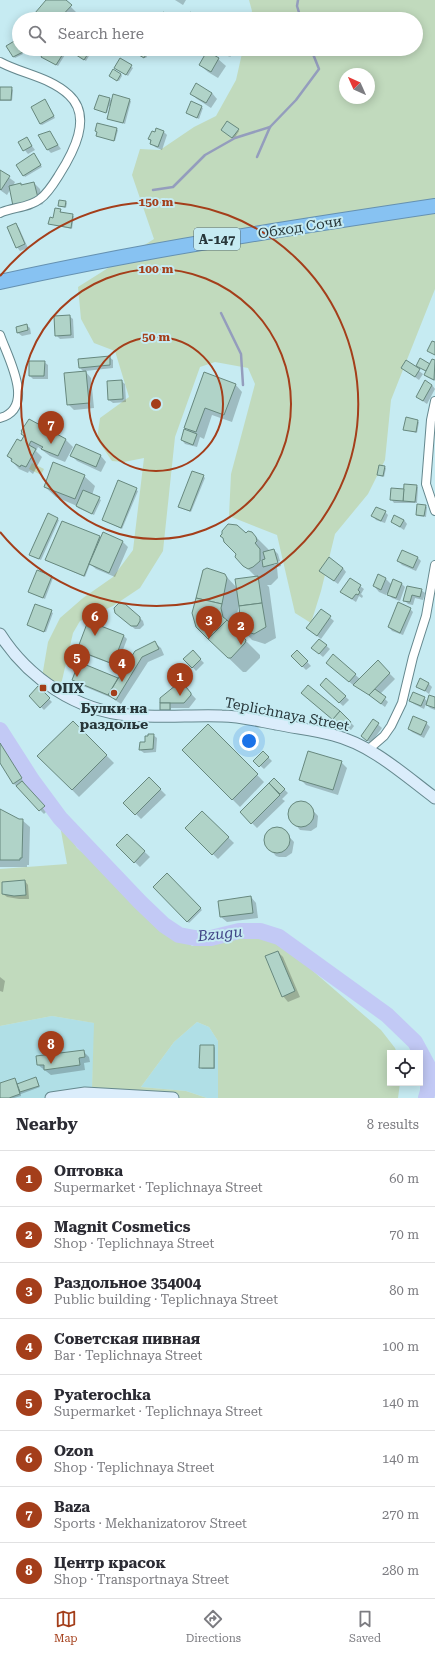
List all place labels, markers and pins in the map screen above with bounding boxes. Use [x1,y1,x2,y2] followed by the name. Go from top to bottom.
[149,397,163,411] centre of rings
[38,411,64,444] pin: 7
[82,603,108,636] pin: 6
[196,606,222,639] pin: 3
[228,612,254,645] pin: 2
[64,644,90,677] pin: 5
[109,649,135,682] pin: 4
[167,663,193,696] pin: 1
[51,680,85,696] place label: ОПХ
[38,683,48,693] marker: ОПХ
[109,688,119,698] marker: Булки на раздолье
[80,700,148,732] place label: Булки на раздолье
[38,1031,64,1064] pin: 8

